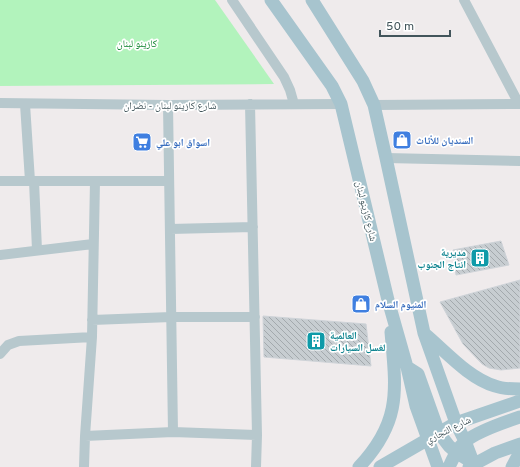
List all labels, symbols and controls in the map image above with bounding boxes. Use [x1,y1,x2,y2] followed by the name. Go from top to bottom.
[380,12,450,38] scale bar
[386,19,414,35] text: 50 m
[117,38,157,51] park label: كازينو لبنان
[123,100,217,113] street label: شارع كازينو لبنان - نضران
[391,129,413,151] shop icon: السنديان للأثاث
[131,131,153,153] supermarket icon: اسواق ابو علي
[416,135,474,148] place label: السنديان للأثاث
[156,137,210,150] place label: اسواق ابو علي
[352,180,379,243] street label: شارع كازينو لبنان
[417,247,466,272] place label: مديرية انتاج الجنوب
[469,247,491,269] building icon: مديرية انتاج الجنوب
[350,293,372,315] shop icon: المنيوم السلام
[375,299,427,312] place label: المنيوم السلام
[305,330,327,352] building icon: العالمية لغسل السيارات
[330,330,385,355] place label: العالمية لغسل السيارات
[424,414,474,447] street label: شارع التجاري

